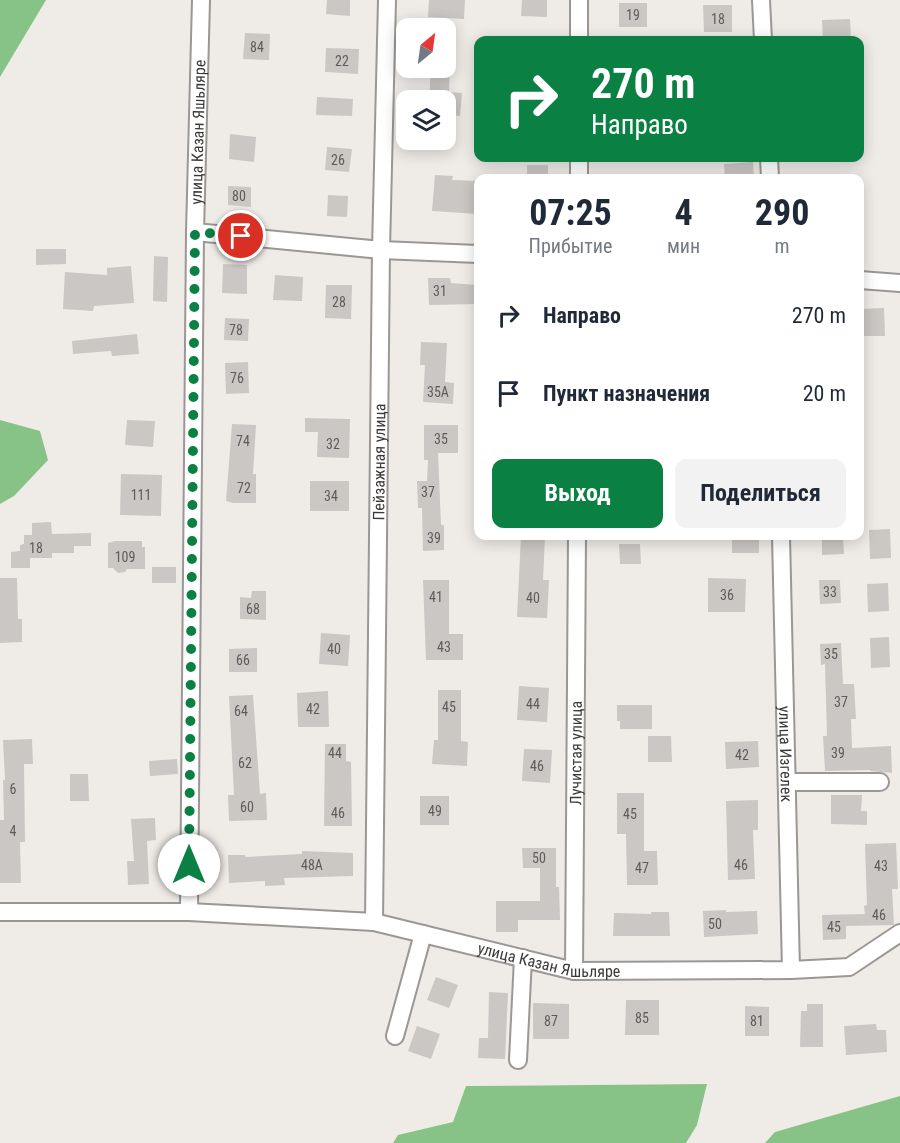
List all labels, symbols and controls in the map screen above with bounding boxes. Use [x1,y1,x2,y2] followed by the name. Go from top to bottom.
[626,7,640,23] house number: 19
[711,11,725,27] house number: 18
[396,18,456,78] north arrow
[396,18,456,150] map controls
[250,39,264,55] house number: 84
[335,53,349,69] house number: 22
[186,59,209,205] street label: улица Казан Яшьляре
[591,59,696,108] text: 270 m
[492,60,570,138] icon: right
[396,90,456,150] button: layers
[591,109,688,141] text: Направо
[331,152,345,168] house number: 26
[232,188,246,204] house number: 80
[529,192,612,234] text: 07:25
[674,192,693,234] text: 4
[755,192,809,234] text: 290
[215,210,266,261] pin
[224,219,257,252] icon: arrive
[529,234,612,258] text: Прибытие
[667,234,700,258] text: мин
[775,234,790,258] text: m
[433,283,447,299] house number: 31
[332,294,346,310] house number: 28
[492,299,525,332] icon: right
[543,303,621,328] text: Направо
[792,303,846,328] text: 270 m
[229,322,243,338] house number: 78
[230,370,244,386] house number: 76
[492,377,525,410] icon: arrive
[543,381,710,406] text: Пункт назначения
[803,381,846,406] text: 20 m
[427,384,449,400] house number: 35А
[369,403,389,521] street label: Пейзажная улица
[434,431,448,447] house number: 35
[236,433,250,449] house number: 74
[326,436,340,452] house number: 32
[492,459,663,528] button: Выход
[675,459,846,528] button: Поделиться
[237,480,251,496] house number: 72
[421,484,435,500] house number: 37
[131,487,151,503] house number: 111
[324,488,338,504] house number: 34
[427,530,441,546] house number: 39
[29,540,43,556] house number: 18
[115,549,135,565] house number: 109
[823,584,837,600] house number: 33
[720,587,734,603] house number: 36
[429,589,443,605] house number: 41
[526,590,540,606] house number: 40
[246,601,260,617] house number: 68
[437,639,451,655] house number: 43
[327,641,341,657] house number: 40
[824,646,838,662] house number: 35
[236,652,250,668] house number: 66
[834,694,848,710] house number: 37
[526,696,540,712] house number: 44
[442,699,456,715] house number: 45
[306,701,320,717] house number: 42
[566,701,585,805] street label: Лучистая улица
[234,703,248,719] house number: 64
[775,706,797,803] street label: улица Изгелек
[328,745,342,761] house number: 44
[831,745,845,761] house number: 39
[735,747,749,763] house number: 42
[238,755,252,771] house number: 62
[530,758,544,774] house number: 46
[10,781,17,797] house number: 6
[240,799,254,815] house number: 60
[428,803,442,819] house number: 49
[331,805,345,821] house number: 46
[623,806,637,822] house number: 45
[10,823,17,839] house number: 4
[157,833,221,897] position arrow
[532,850,546,866] house number: 50
[301,857,323,873] house number: 48А
[734,857,748,873] house number: 46
[874,858,888,874] house number: 43
[635,860,649,876] house number: 47
[872,907,886,923] house number: 46
[708,916,722,932] house number: 50
[827,919,841,935] house number: 45
[476,938,620,981] street label: улица Казан Яшьляре
[635,1010,649,1026] house number: 85
[544,1013,558,1029] house number: 87
[750,1013,764,1029] house number: 81

